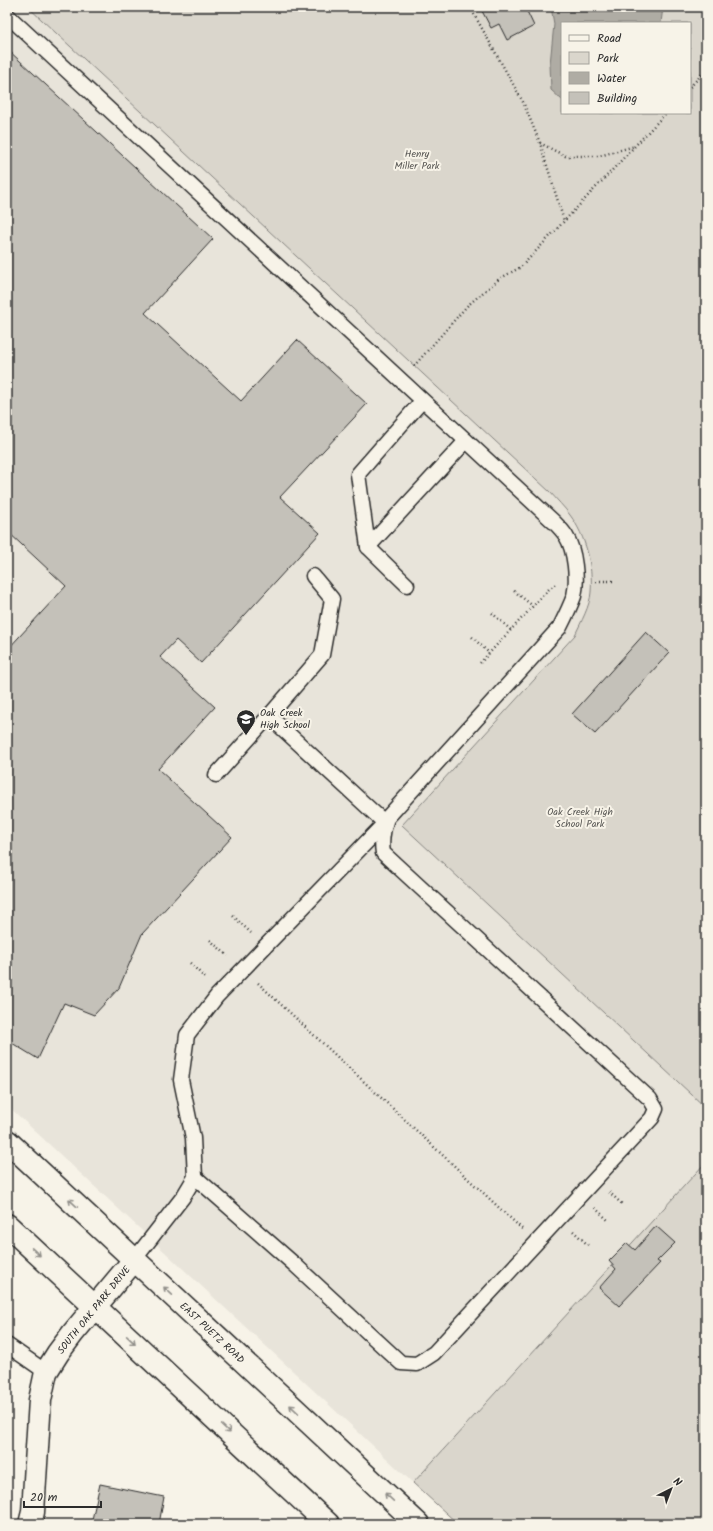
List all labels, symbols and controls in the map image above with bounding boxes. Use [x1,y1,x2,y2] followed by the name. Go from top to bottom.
[561,22,691,114] legend
[597,29,622,48] text: Road
[597,49,619,68] text: Park
[597,69,627,88] text: Water
[597,89,637,108] text: Building
[394,146,440,174] park label: Henry Miller Park
[260,705,310,733] place label: Oak Creek High School
[235,708,257,736] school or university icon: Oak Creek High School
[547,804,613,832] park label: Oak Creek High School Park
[68,1198,78,1208] one-way arrow
[30,1247,40,1256] one-way arrow
[53,1262,135,1358] street label: SOUTH OAK PARK DRIVE
[163,1287,173,1296] one-way arrow
[176,1299,249,1368] street label: EAST PUETZ ROAD
[126,1336,136,1345] one-way arrow
[289,1404,299,1414] one-way arrow
[221,1424,231,1434] one-way arrow
[651,1469,691,1509] north arrow
[668,1473,686,1491] text: N
[24,1483,101,1509] scale bar
[30,1488,58,1507] text: 20 m
[384,1493,394,1502] one-way arrow

